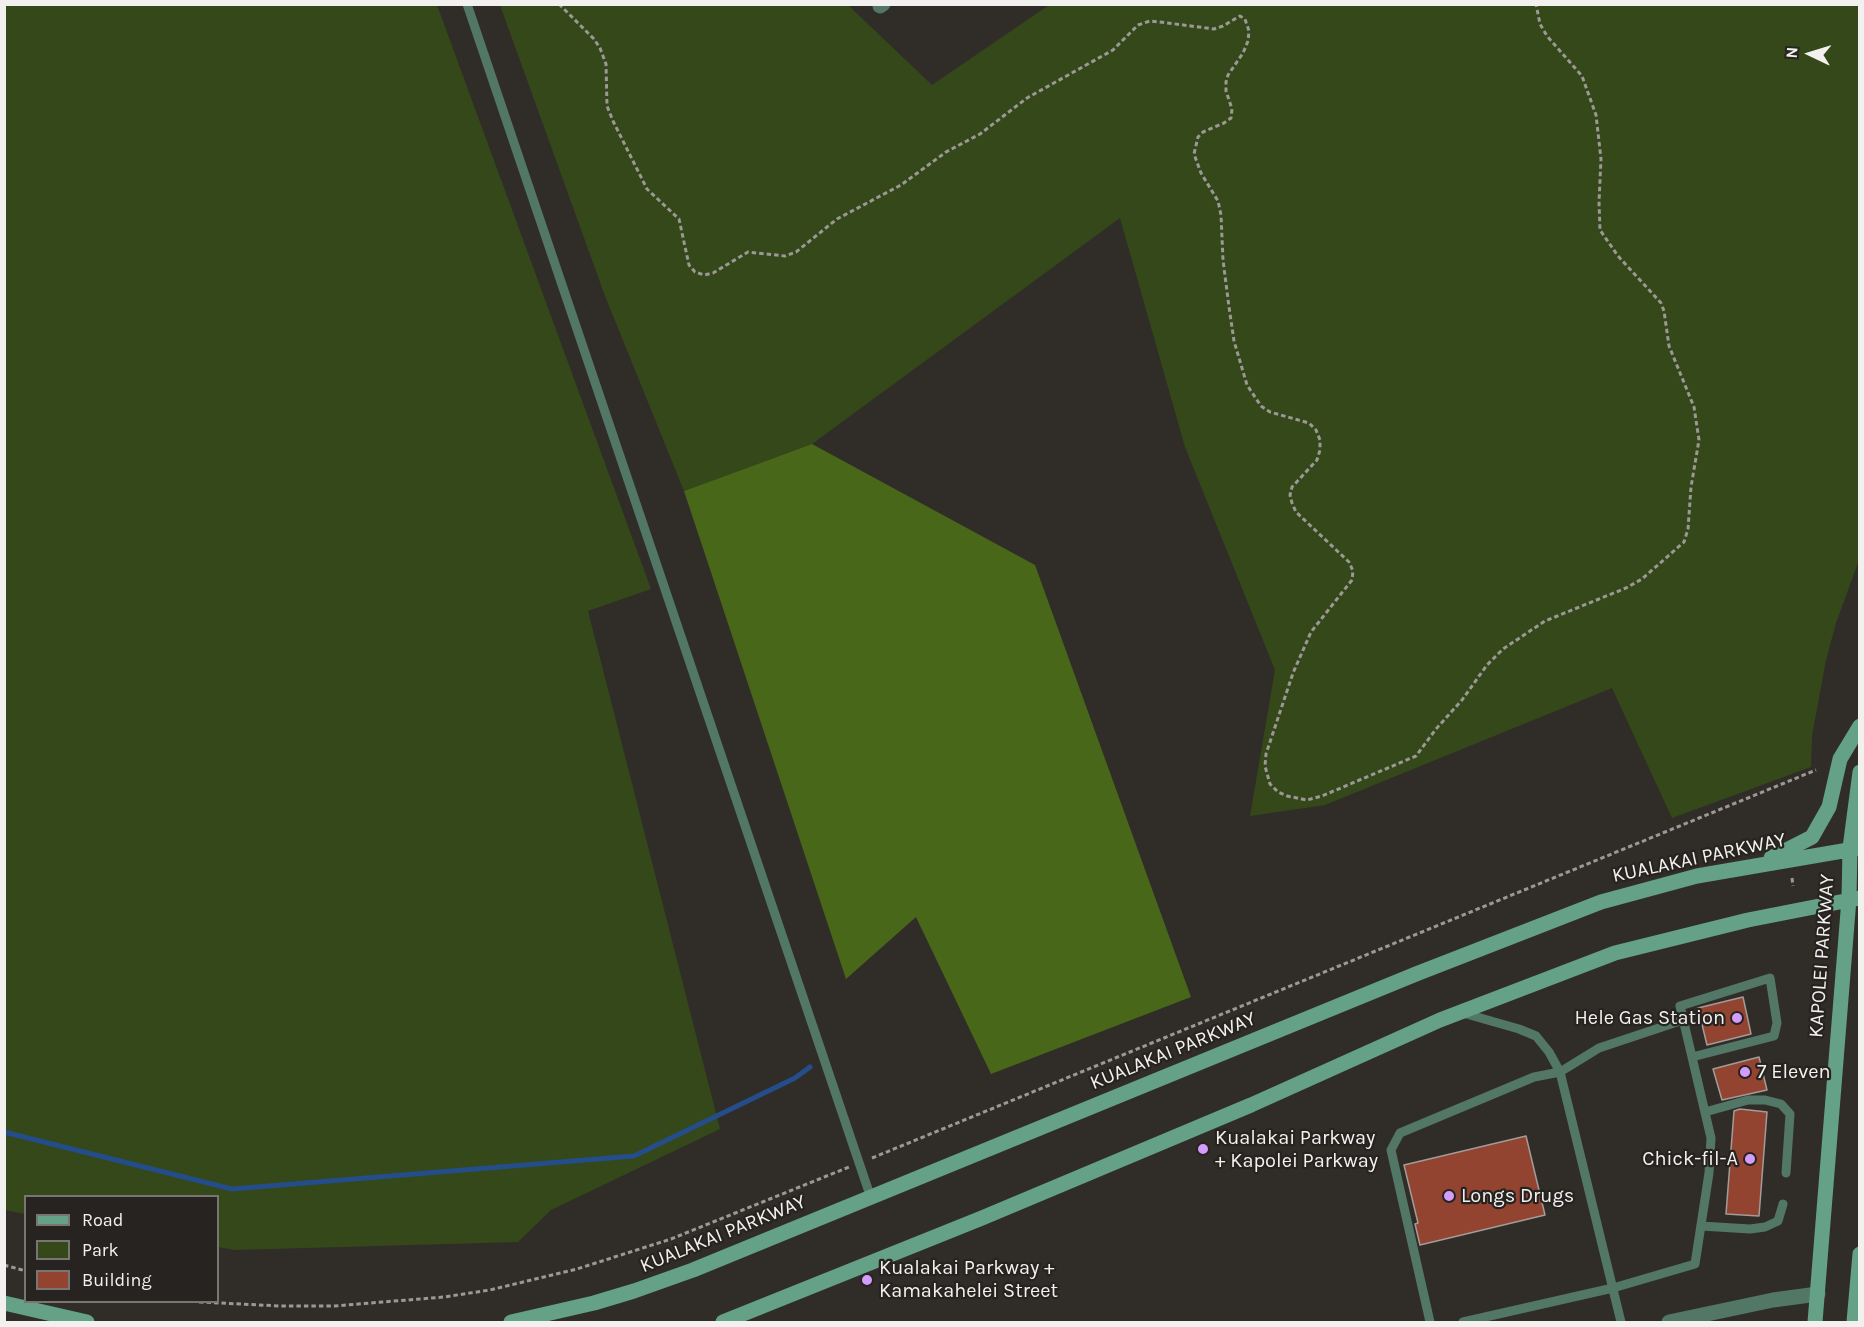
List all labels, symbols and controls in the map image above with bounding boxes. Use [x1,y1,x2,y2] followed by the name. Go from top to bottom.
[1780,24,1840,84] north arrow
[1782,46,1801,59] text: N
[1610,828,1788,888] street label: KUALAKAI PARKWAY
[1804,873,1840,1039] street label: KAPOLEI PARKWAY
[1574,1006,1725,1030] place label: Hele Gas Station
[1087,1007,1259,1095] street label: KUALAKAI PARKWAY
[1730,1011,1744,1025] marker: Hele Gas Station
[1757,1060,1831,1084] place label: 7 Eleven
[1738,1065,1752,1079] marker: 7 Eleven
[1215,1126,1378,1173] place label: Kualakai Parkway + Kapolei Parkway
[1196,1142,1210,1156] marker: Kualakai Parkway + Kapolei Parkway
[1642,1147,1738,1171] place label: Chick-fil-A
[1743,1152,1757,1166] marker: Chick-fil-A
[1461,1184,1574,1208] place label: Longs Drugs
[1442,1189,1456,1203] marker: Longs Drugs
[637,1190,809,1278] street label: KUALAKAI PARKWAY
[24,1195,219,1303] legend
[82,1209,123,1231] text: Road
[82,1239,119,1261] text: Park
[879,1256,1058,1303] place label: Kualakai Parkway + Kamakahelei Street
[82,1269,152,1291] text: Building
[860,1273,874,1287] marker: Kualakai Parkway + Kamakahelei Street

